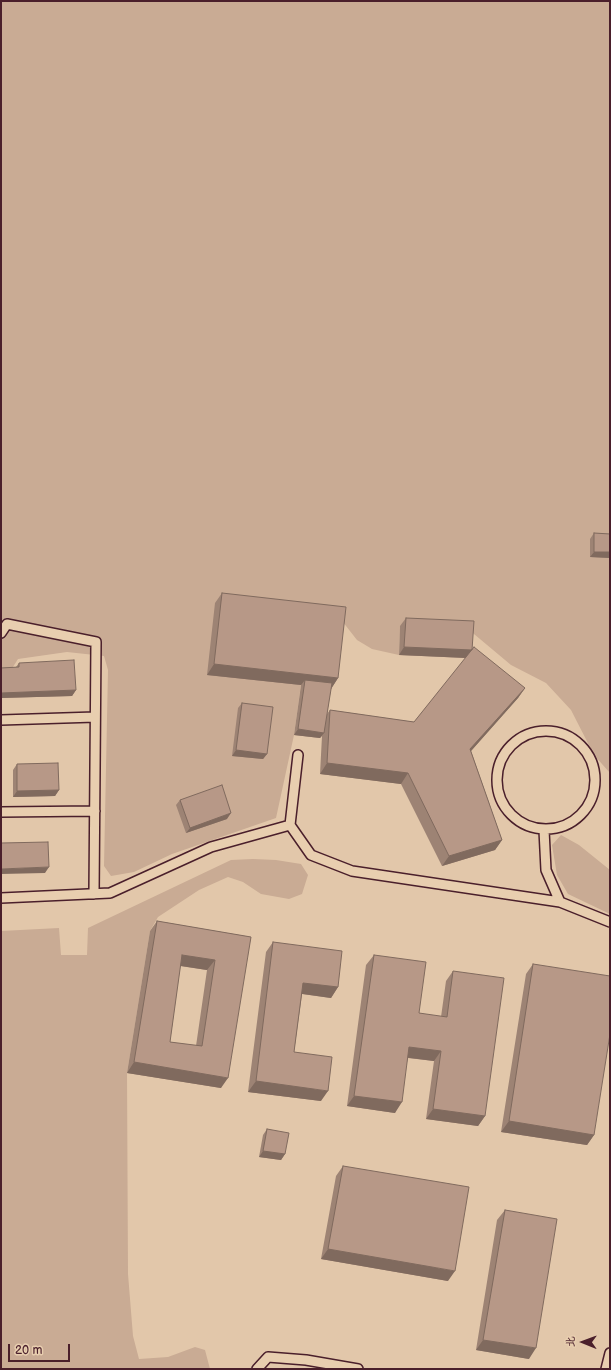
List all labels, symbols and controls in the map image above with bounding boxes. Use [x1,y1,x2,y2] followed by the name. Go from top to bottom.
[563,1322,603,1362] north arrow
[10,1336,72,1362] scale bar
[564,1336,577,1347] text: 北
[15,1343,42,1358] text: 20 m

